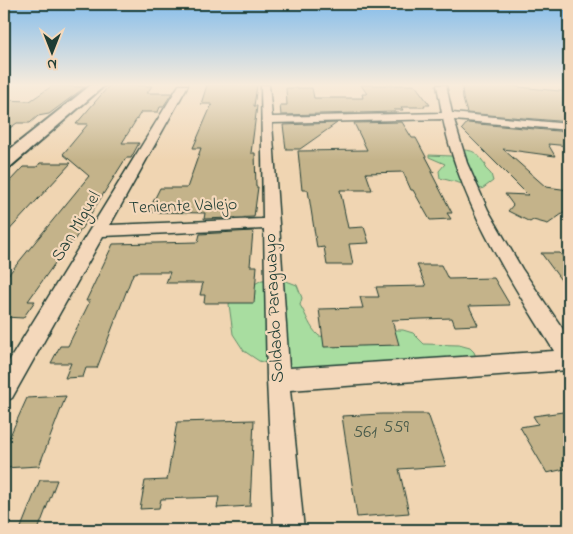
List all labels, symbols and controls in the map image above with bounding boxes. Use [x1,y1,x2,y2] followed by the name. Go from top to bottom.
[28,28,78,78] north arrow
[47,53,57,74] text: N
[46,187,109,268] street label: San Miguel
[128,192,238,222] street label: Teniente Valejo
[258,233,293,383] street label: Soldado Paraguayo
[383,415,410,441] house number: 559
[353,420,377,446] house number: 561

